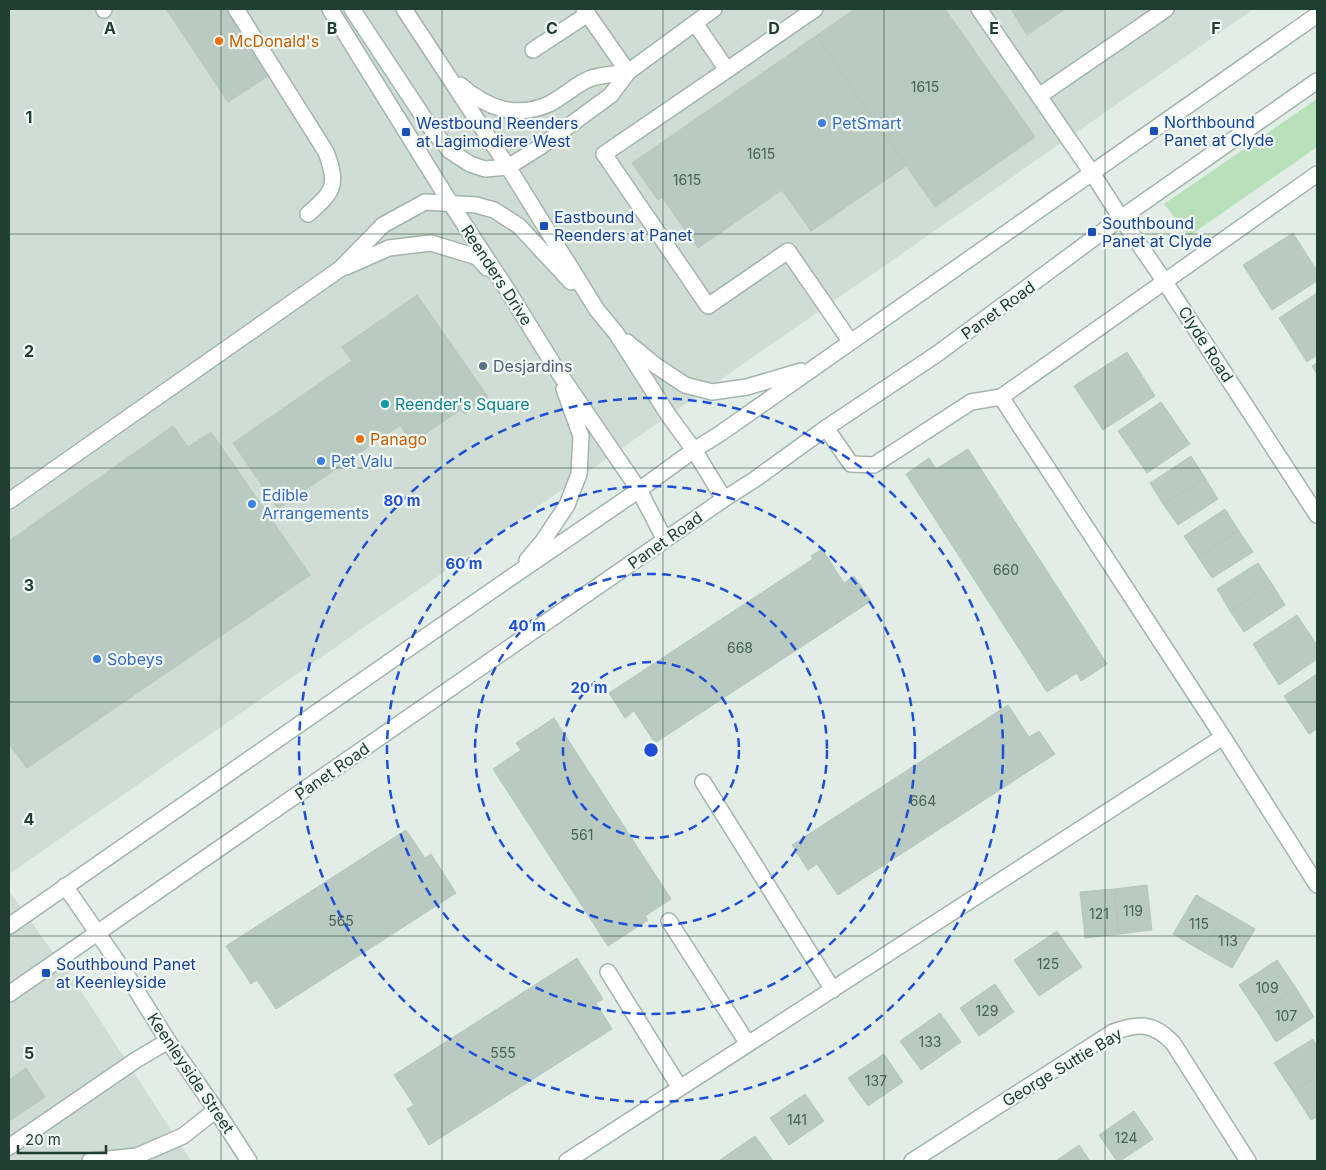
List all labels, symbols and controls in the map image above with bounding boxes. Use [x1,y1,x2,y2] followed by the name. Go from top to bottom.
[104,18,116,38] text: A
[327,18,337,38] text: B
[546,18,558,38] text: C
[768,18,780,38] text: D
[989,18,999,38] text: E
[1211,18,1221,38] text: F
[229,31,319,51] place label: McDonald's
[213,35,225,47] marker: McDonald's
[911,78,939,95] house number: 1615
[26,107,32,127] text: 1
[1164,112,1274,150] place label: Northbound Panet at Clyde
[416,113,578,151] place label: Westbound Reenders at Lagimodiere West
[832,113,901,133] place label: PetSmart
[816,117,828,129] marker: PetSmart
[1148,125,1160,137] marker: Northbound Panet at Clyde
[400,126,412,138] marker: Westbound Reenders at Lagimodiere West
[747,145,775,162] house number: 1615
[673,171,701,188] house number: 1615
[554,207,692,245] place label: Eastbound Reenders at Panet
[1102,213,1212,251] place label: Southbound Panet at Clyde
[538,220,550,232] marker: Eastbound Reenders at Panet
[457,221,537,329] street label: Reenders Drive
[1086,226,1098,238] marker: Southbound Panet at Clyde
[957,277,1039,343] street label: Panet Road
[1174,302,1238,386] street label: Clyde Road
[24,341,34,361] text: 2
[493,356,573,376] place label: Desjardins
[477,360,489,372] marker: Desjardins
[395,394,530,414] place label: Reender's Square
[379,398,391,410] marker: Reender's Square
[370,429,427,449] place label: Panago
[354,433,366,445] marker: Panago
[331,451,393,471] place label: Pet Valu
[315,455,327,467] marker: Pet Valu
[262,485,369,523] place label: Edible Arrangements
[383,491,421,510] text: 80 m
[246,498,258,510] marker: Edible Arrangements
[624,507,706,573] street label: Panet Road
[445,554,483,573] text: 60 m
[993,561,1019,578] house number: 660
[24,575,34,595] text: 3
[508,616,546,635] text: 40 m
[727,639,753,656] house number: 668
[107,649,163,669] place label: Sobeys
[91,653,103,665] marker: Sobeys
[571,678,607,697] text: 20 m
[291,738,373,804] street label: Panet Road
[642,741,660,759] centre of rings
[910,792,936,809] house number: 664
[24,809,35,829] text: 4
[571,826,593,843] house number: 561
[1123,902,1143,919] house number: 119
[1089,905,1109,922] house number: 121
[328,912,354,929] house number: 565
[1189,915,1209,932] house number: 115
[1218,932,1238,949] house number: 113
[56,954,196,992] place label: Southbound Panet at Keenleyside
[1037,955,1059,972] house number: 125
[40,967,52,979] marker: Southbound Panet at Keenleyside
[1255,979,1279,996] house number: 109
[976,1002,998,1019] house number: 129
[1275,1007,1297,1024] house number: 107
[143,1009,239,1137] street label: Keenleyside Street
[999,1023,1125,1111] street label: George Suttie Bay
[919,1033,942,1050] house number: 133
[24,1043,34,1063] text: 5
[490,1044,516,1061] house number: 555
[865,1072,887,1089] house number: 137
[787,1111,807,1128] house number: 141
[18,1122,105,1154] scale bar
[1114,1129,1138,1146] house number: 124
[25,1130,61,1149] text: 20 m

